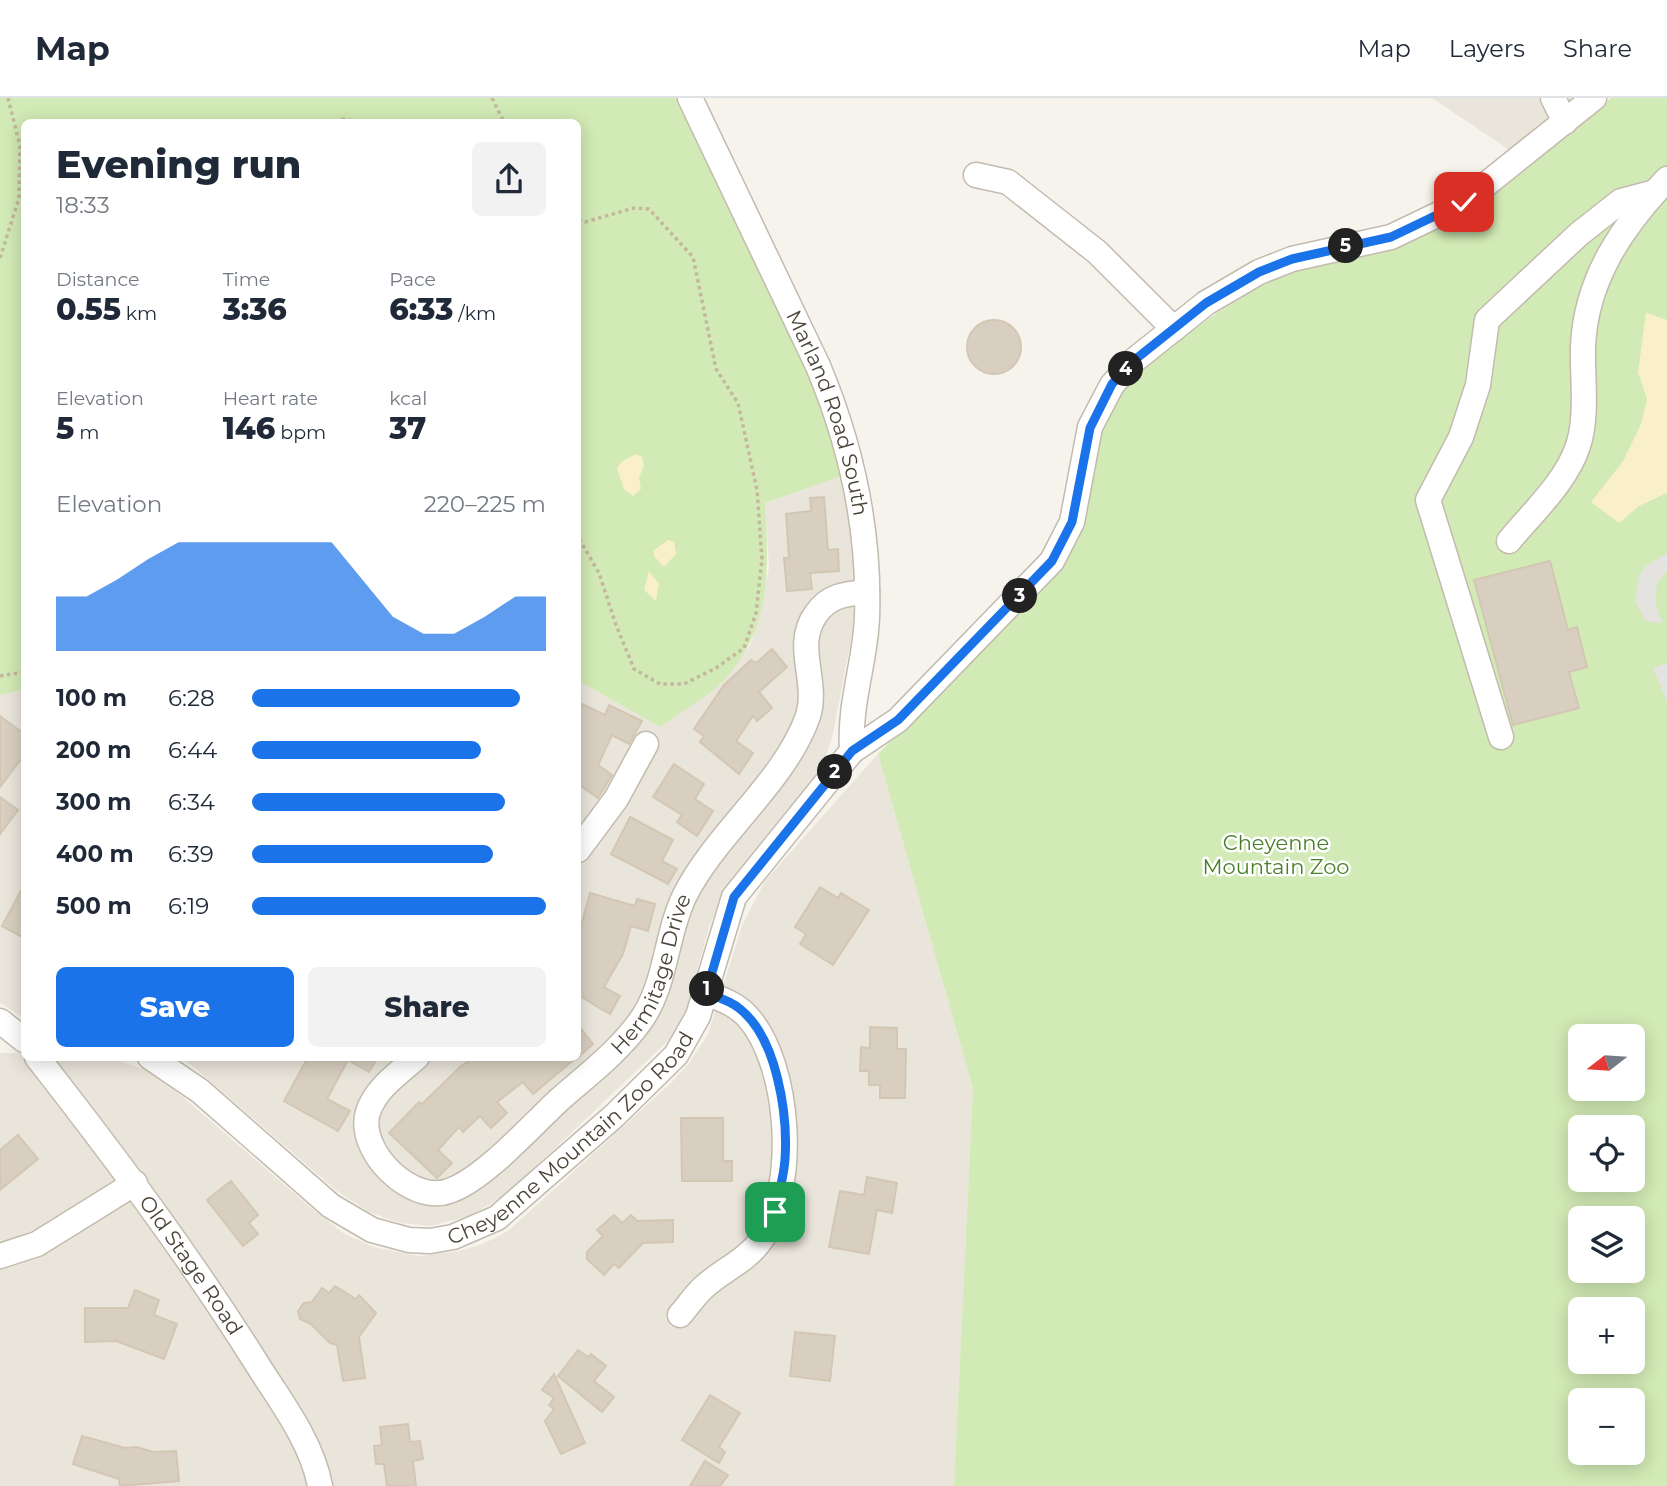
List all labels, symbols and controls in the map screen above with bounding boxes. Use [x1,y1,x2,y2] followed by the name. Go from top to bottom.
[35,28,110,68] text: Map
[1357,34,1411,63] text: Map
[1449,34,1525,63] text: Layers
[1563,34,1632,63] text: Share
[56,141,301,188] text: Evening run
[472,142,546,216] button: share
[1434,172,1494,232] pin
[1445,183,1483,221] icon: check
[56,191,110,219] text: 18:33
[1328,228,1364,264] pin: 5
[1340,234,1351,257] text: 5
[56,268,139,291] text: Distance
[223,268,270,291] text: Time
[389,268,436,291] text: Pace
[56,291,121,328] text: 0.55
[223,291,287,328] text: 3:36
[389,291,453,328] text: 6:33
[121,302,157,325] text: km
[453,302,496,325] text: /km
[781,306,874,518] street label: Marland Road South
[1108,352,1144,386] pin: 4
[1119,357,1132,380] text: 4
[56,387,144,410] text: Elevation
[223,387,318,410] text: Heart rate
[389,387,427,410] text: kcal
[56,410,74,447] text: 5
[223,410,275,447] text: 146
[389,410,426,447] text: 37
[74,421,99,444] text: m
[275,421,326,444] text: bpm
[56,490,162,518] text: Elevation
[424,490,546,518] text: 220–225 m
[1002,578,1038,614] pin: 3
[1014,584,1025,607] text: 3
[56,684,127,712] text: 100 m
[168,684,215,712] text: 6:28
[56,736,131,764] text: 200 m
[168,736,217,764] text: 6:44
[818,754,852,790] pin: 2
[829,760,840,783] text: 2
[56,788,132,816] text: 300 m
[168,788,215,816] text: 6:34
[1202,830,1350,879] park label: Cheyenne Mountain Zoo
[56,840,134,868] text: 400 m
[168,840,214,868] text: 6:39
[605,890,696,1059] street label: Hermitage Drive
[56,892,132,920] text: 500 m
[168,892,209,920] text: 6:19
[56,967,294,1047] button: Save
[308,967,546,1047] button: Share
[690,972,724,1006] pin: 1
[703,977,710,1000] text: 1
[1568,1024,1645,1101] north arrow
[1568,1024,1645,1465] map controls
[443,1027,699,1250] street label: Cheyenne Mountain Zoo Road
[1568,1115,1645,1192] button: locate
[745,1182,805,1242] pin
[134,1190,248,1339] street label: Old Stage Road
[756,1193,794,1231] icon: arrive
[1568,1206,1645,1283] button: layers
[1568,1297,1645,1374] button: +
[1568,1388,1645,1465] button: −

